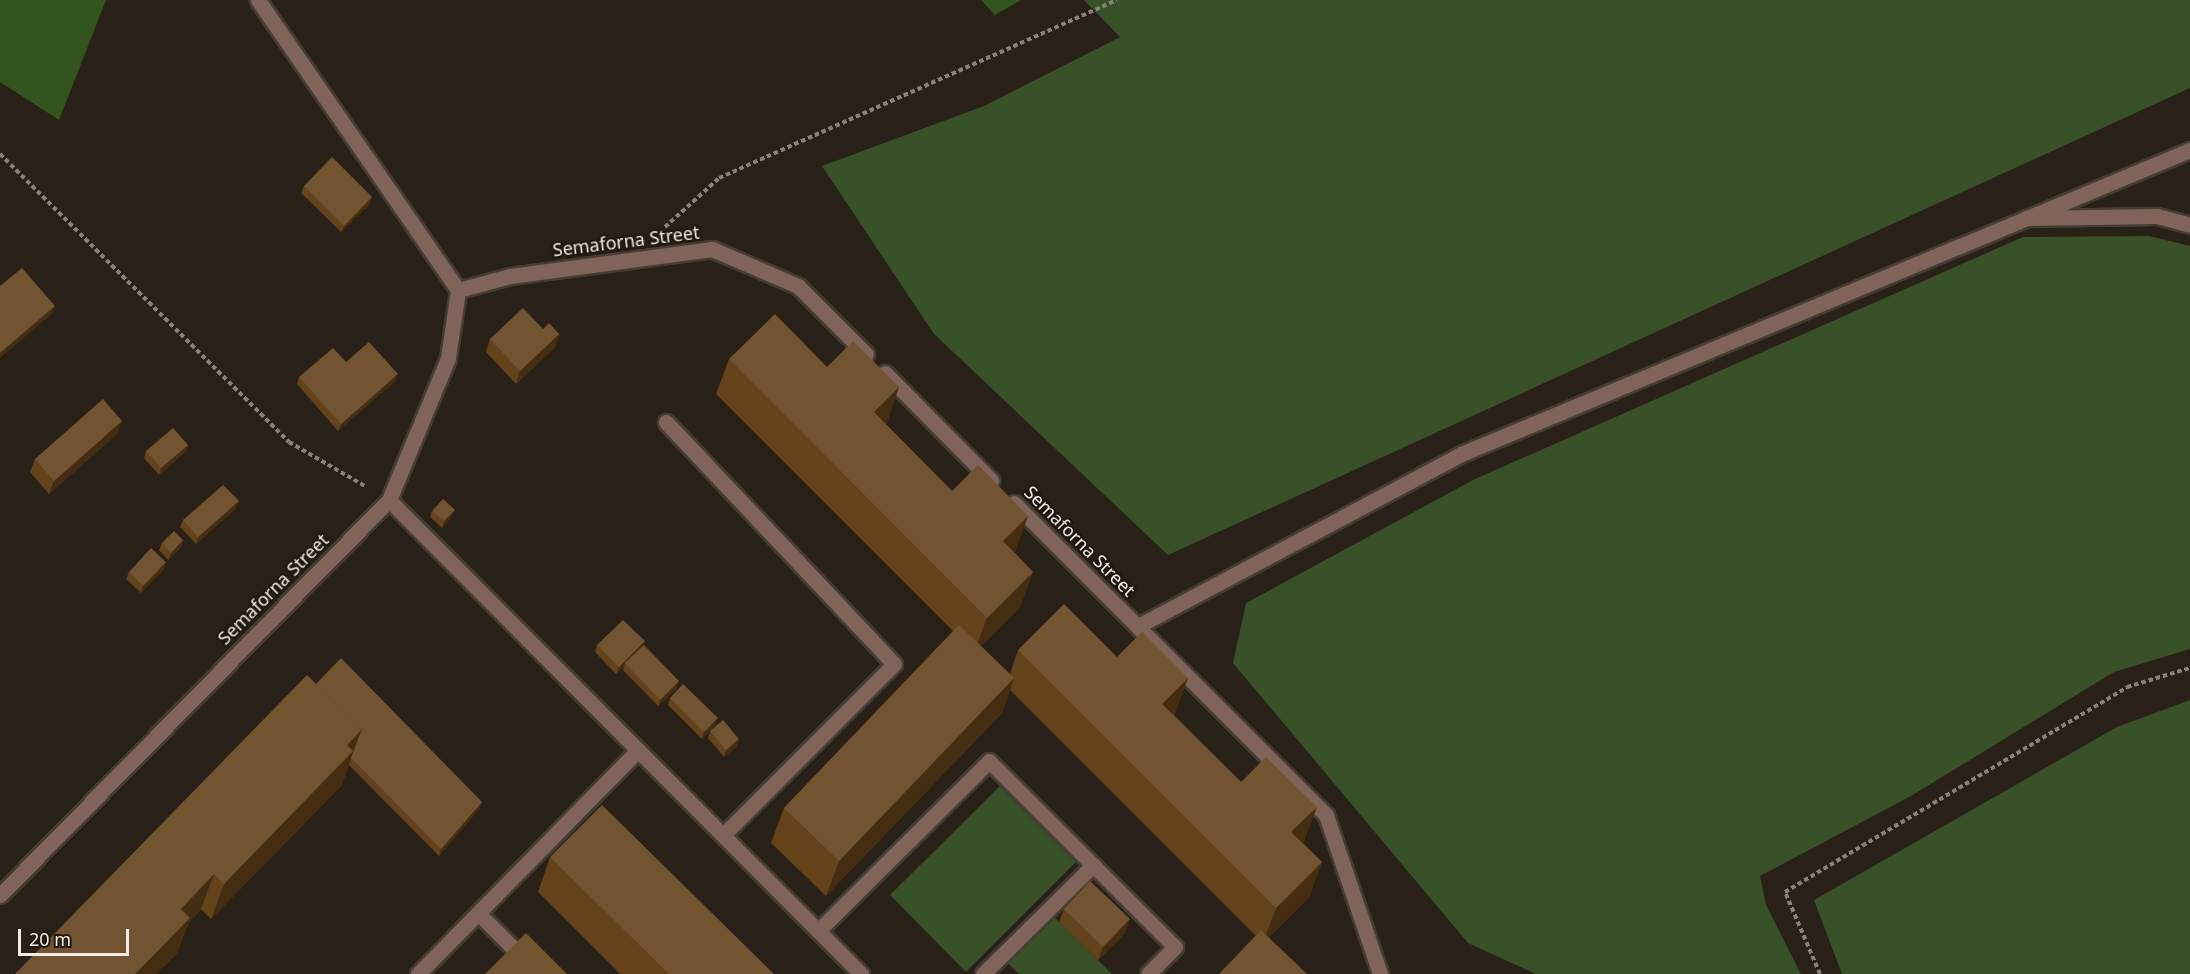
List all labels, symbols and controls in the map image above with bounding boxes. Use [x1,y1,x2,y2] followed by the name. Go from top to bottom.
[551,221,701,261] street label: Semaforna Street
[1020,481,1140,601] street label: Semaforna Street
[213,529,333,649] street label: Semaforna Street
[21,917,132,955] scale bar
[29,927,71,951] text: 20 m

